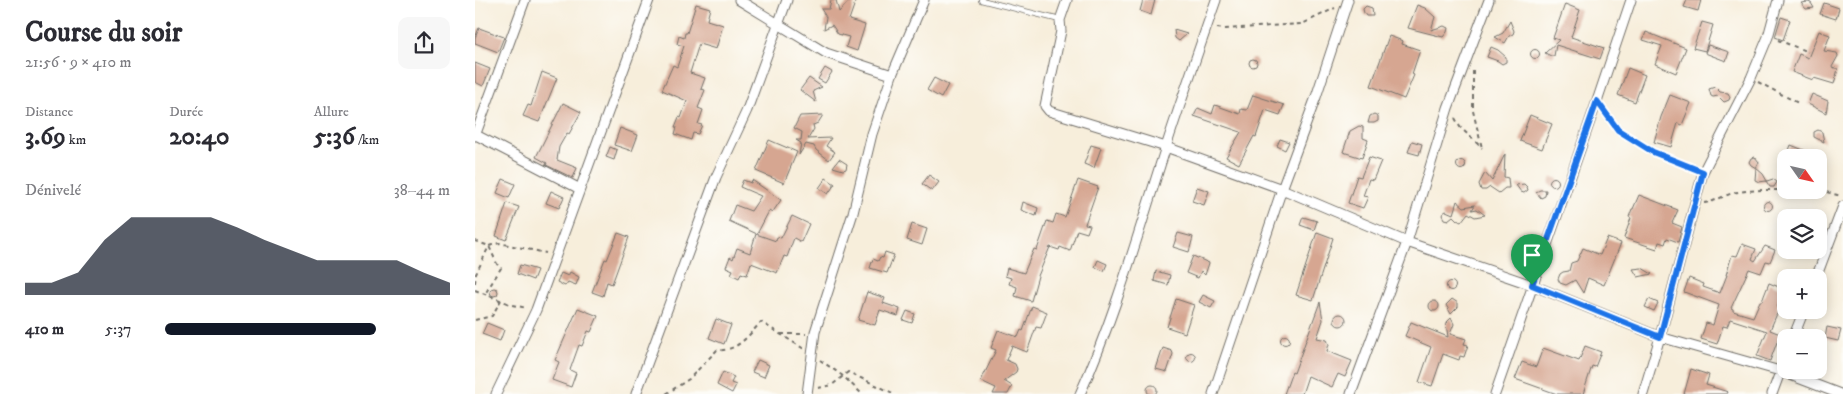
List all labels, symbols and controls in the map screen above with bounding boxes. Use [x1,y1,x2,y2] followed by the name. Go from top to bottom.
[25,15,182,50] text: Course du soir
[398,17,450,69] button: share
[25,52,131,72] text: 21:56 · 9 × 410 m
[25,103,73,121] text: Distance
[169,103,203,121] text: Durée
[314,103,349,121] text: Allure
[25,121,66,152] text: 3.69
[169,121,229,152] text: 20:40
[314,121,355,152] text: 5:36
[66,131,86,149] text: km
[355,131,379,149] text: /km
[1777,149,1827,199] north arrow
[1777,149,1827,379] map controls
[25,180,81,200] text: Dénivelé
[394,180,450,200] text: 38–44 m
[1777,209,1827,259] button: layers
[1511,234,1553,285] pin
[1518,241,1546,269] icon: arrive
[1777,269,1827,319] button: +
[25,319,64,339] text: 410 m
[105,319,132,339] text: 5:37
[1777,329,1827,379] button: −

